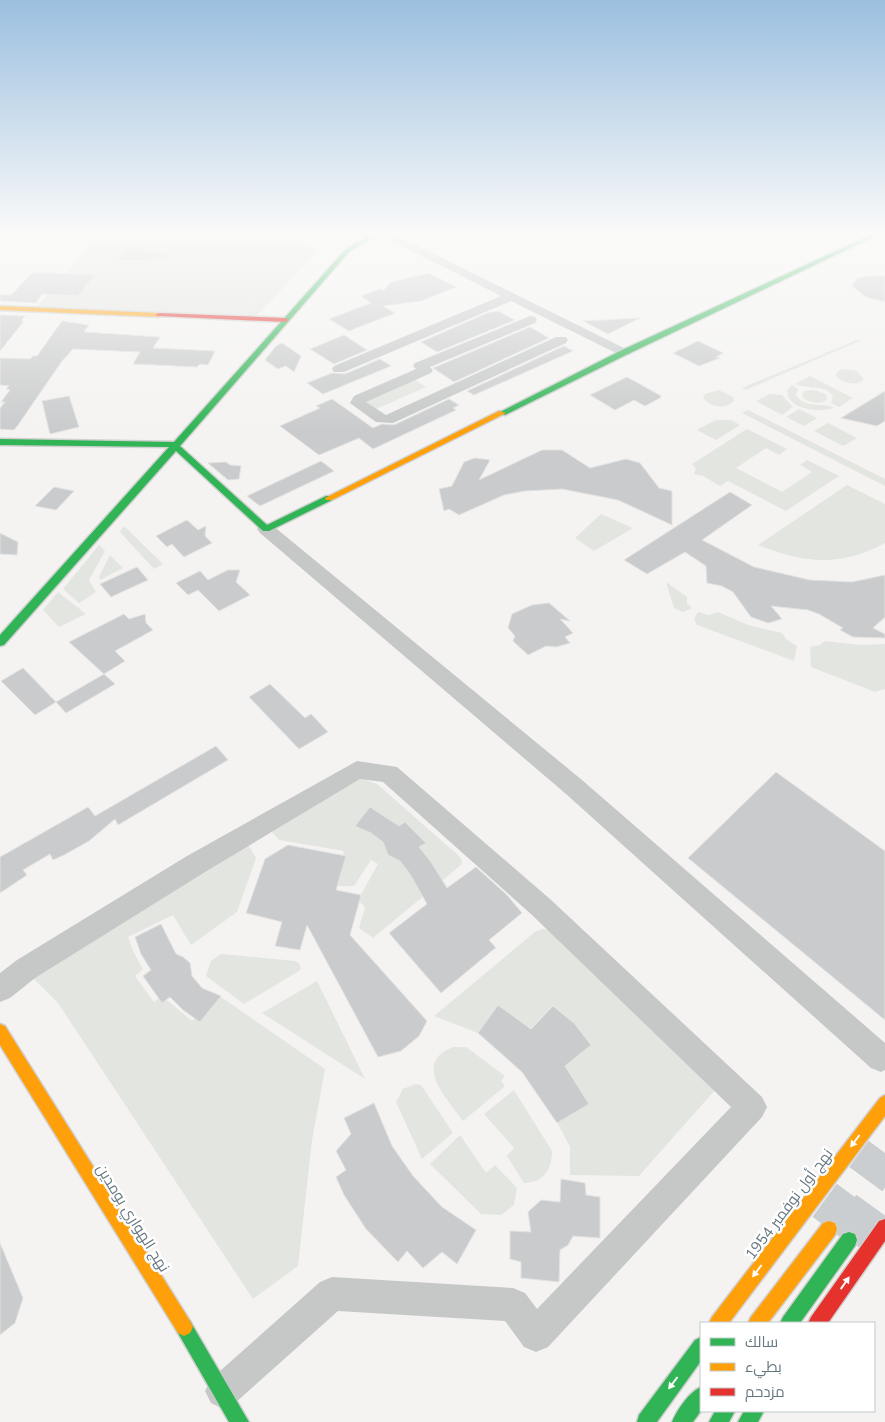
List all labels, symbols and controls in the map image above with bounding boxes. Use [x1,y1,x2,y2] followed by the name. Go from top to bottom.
[850,1134,861,1147] one-way arrow
[741,1145,838,1264] street label: نهج أول نوفمبر 1954
[90,1160,174,1277] street label: نهج الهواري بومدين
[752,1264,763,1277] one-way arrow
[840,1277,850,1290] one-way arrow
[700,1322,875,1412] legend
[745,1332,778,1352] text: سالك
[745,1357,782,1379] text: بطيء
[668,1376,678,1390] one-way arrow
[745,1382,785,1402] text: مزدحم

